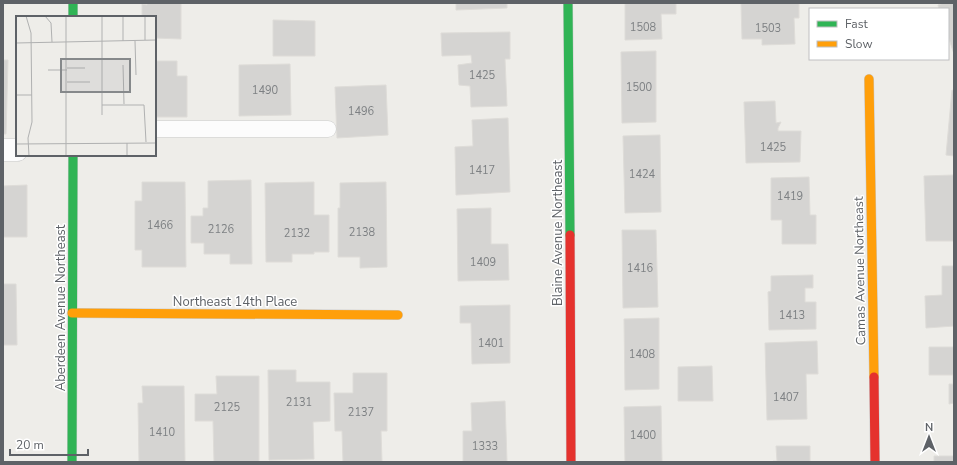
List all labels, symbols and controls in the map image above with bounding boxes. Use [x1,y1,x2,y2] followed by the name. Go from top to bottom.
[809,8,949,60] legend
[16,16,156,156] inset map
[845,16,868,32] text: Fast
[630,20,657,35] house number: 1508
[755,21,781,36] house number: 1503
[845,36,873,52] text: Slow
[469,68,496,83] house number: 1425
[626,80,653,95] house number: 1500
[252,83,279,98] house number: 1490
[348,104,375,119] house number: 1496
[760,140,787,155] house number: 1425
[549,160,567,306] street label: Blaine Avenue Northeast
[469,163,495,178] house number: 1417
[629,167,656,182] house number: 1424
[777,189,803,204] house number: 1419
[850,196,870,346] street label: Camas Avenue Northeast
[147,218,174,233] house number: 1466
[208,222,235,237] house number: 2126
[52,224,70,391] street label: Aberdeen Avenue Northeast
[349,225,376,240] house number: 2138
[284,226,310,241] house number: 2132
[470,255,496,270] house number: 1409
[627,261,654,276] house number: 1416
[173,293,297,311] street label: Northeast 14th Place
[779,308,805,323] house number: 1413
[478,336,504,351] house number: 1401
[629,347,656,362] house number: 1408
[773,390,799,405] house number: 1407
[286,395,312,410] house number: 2131
[214,400,241,415] house number: 2125
[348,405,374,420] house number: 2137
[909,417,949,457] north arrow
[925,420,933,435] text: N
[149,425,176,440] house number: 1410
[630,428,657,443] house number: 1400
[10,431,88,457] scale bar
[16,437,44,453] text: 20 m
[472,439,498,454] house number: 1333

